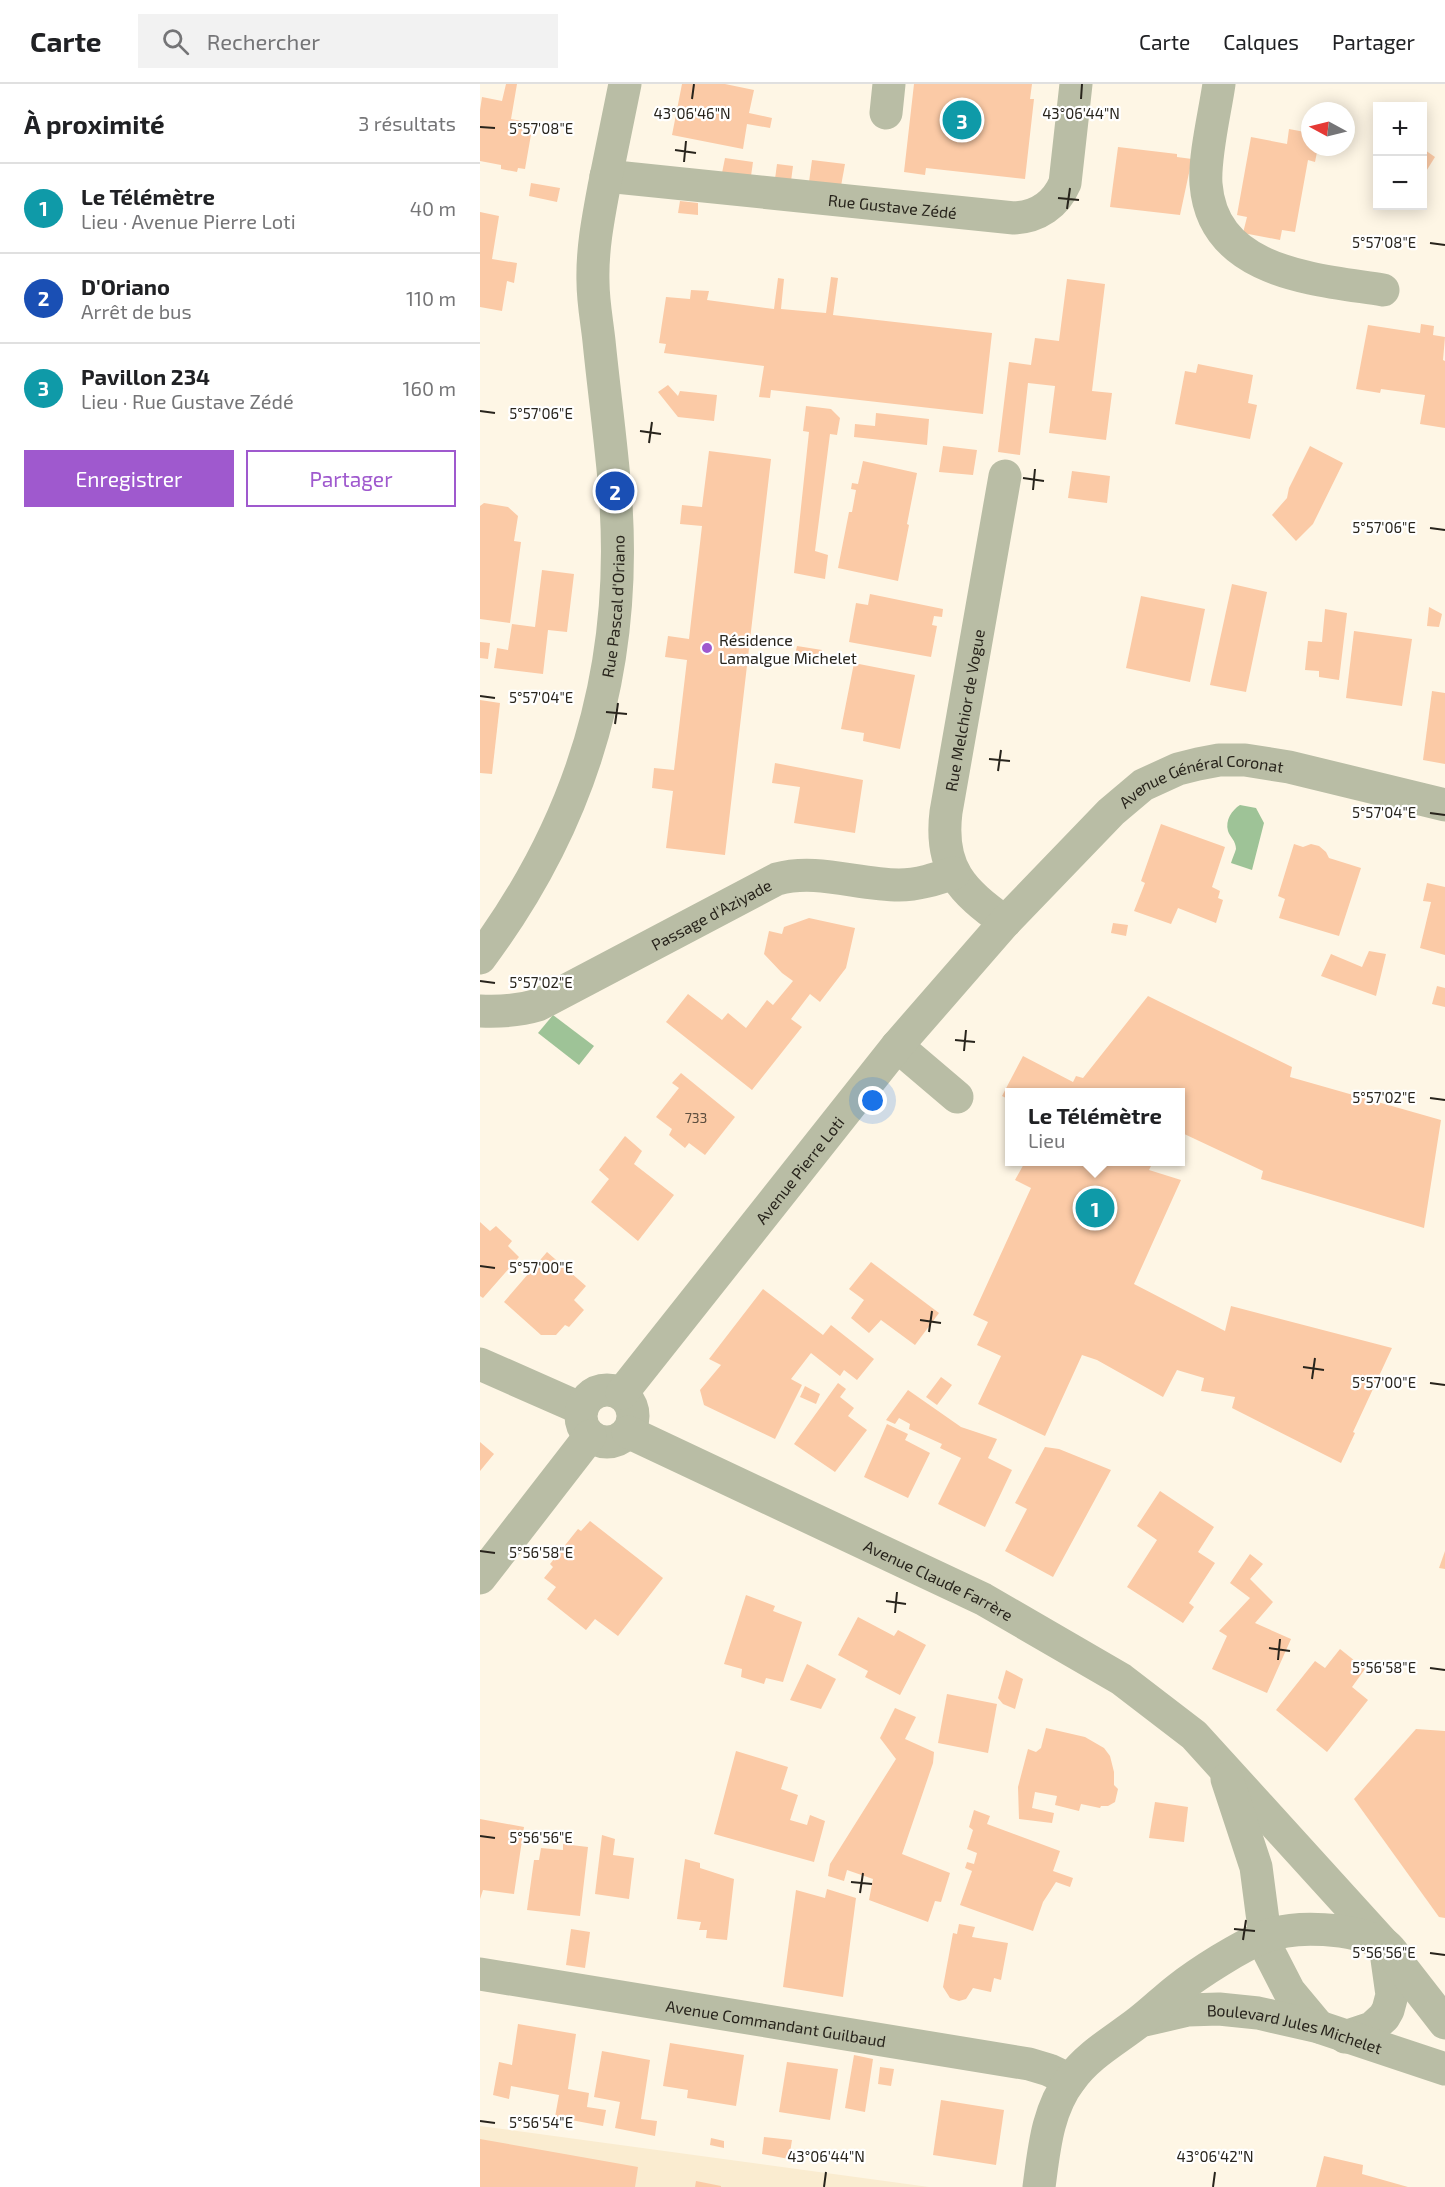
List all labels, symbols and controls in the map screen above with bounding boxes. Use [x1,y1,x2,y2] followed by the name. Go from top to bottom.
[138,14,558,68] search box
[30,24,102,58] text: Carte
[159,25,192,58] icon: search
[207,28,320,54] text: Rechercher
[1139,29,1190,54] text: Carte
[1223,29,1299,54] text: Calques
[1332,29,1415,54] text: Partager
[942,98,982,142] pin: 3
[1301,102,1355,156] north arrow
[1373,102,1427,210] map controls
[1373,102,1427,156] button: +
[653,104,731,122] text: 43°06'46"N
[1042,104,1120,122] text: 43°06'44"N
[24,108,165,139] text: À proximité
[358,111,456,135] text: 3 résultats
[509,119,573,137] text: 5°57'08"E
[1373,156,1427,210] button: −
[81,183,215,209] text: Le Télémètre
[827,189,958,222] street label: Rue Gustave Zédé
[39,196,48,220] text: 1
[410,196,456,220] text: 40 m
[81,209,296,233] text: Lieu · Avenue Pierre Loti
[1352,233,1416,251] text: 5°57'08"E
[81,273,170,299] text: D'Oriano
[38,286,49,310] text: 2
[406,286,456,310] text: 110 m
[81,299,192,323] text: Arrêt de bus
[81,363,210,389] text: Pavillon 234
[38,376,49,400] text: 3
[403,376,456,400] text: 160 m
[81,389,294,413] text: Lieu · Rue Gustave Zédé
[509,404,573,422] text: 5°57'06"E
[24,450,234,507] button: Enregistrer
[246,450,456,507] button: Partager
[596,468,634,514] pin: 2
[1352,518,1416,536] text: 5°57'06"E
[597,535,627,679] street label: Rue Pascal d'Oriano
[940,627,987,793] street label: Rue Melchior de Vogue
[719,630,857,667] place label: Résidence Lamalgue Michelet
[700,641,714,655] marker: Résidence Lamalgue Michelet
[509,688,573,706] text: 5°57'04"E
[1115,751,1285,811] street label: Avenue Général Coronat
[1352,803,1416,821] text: 5°57'04"E
[647,874,774,953] street label: Passage d'Aziyade
[509,973,573,991] text: 5°57'02"E
[858,1086,887,1115] your location
[1005,1088,1185,1166] popup
[1352,1088,1416,1106] text: 5°57'02"E
[1028,1102,1162,1128] text: Le Télémètre
[685,1109,707,1126] house number: 733
[751,1112,847,1227] street label: Avenue Pierre Loti
[1028,1128,1065,1152] text: Lieu
[1076,1186,1114,1230] pin: 1
[509,1258,573,1276] text: 5°57'00"E
[1352,1373,1416,1391] text: 5°57'00"E
[861,1535,1017,1624] street label: Avenue Claude Farrère
[509,1543,573,1561] text: 5°56'58"E
[1352,1658,1416,1676] text: 5°56'58"E
[509,1828,573,1846] text: 5°56'56"E
[1352,1943,1416,1961] text: 5°56'56"E
[665,1995,887,2050] street label: Avenue Commandant Guilbaud
[1206,1999,1385,2057] street label: Boulevard Jules Michelet
[509,2113,573,2131] text: 5°56'54"E
[787,2147,865,2165] text: 43°06'44"N
[1177,2147,1254,2165] text: 43°06'42"N

